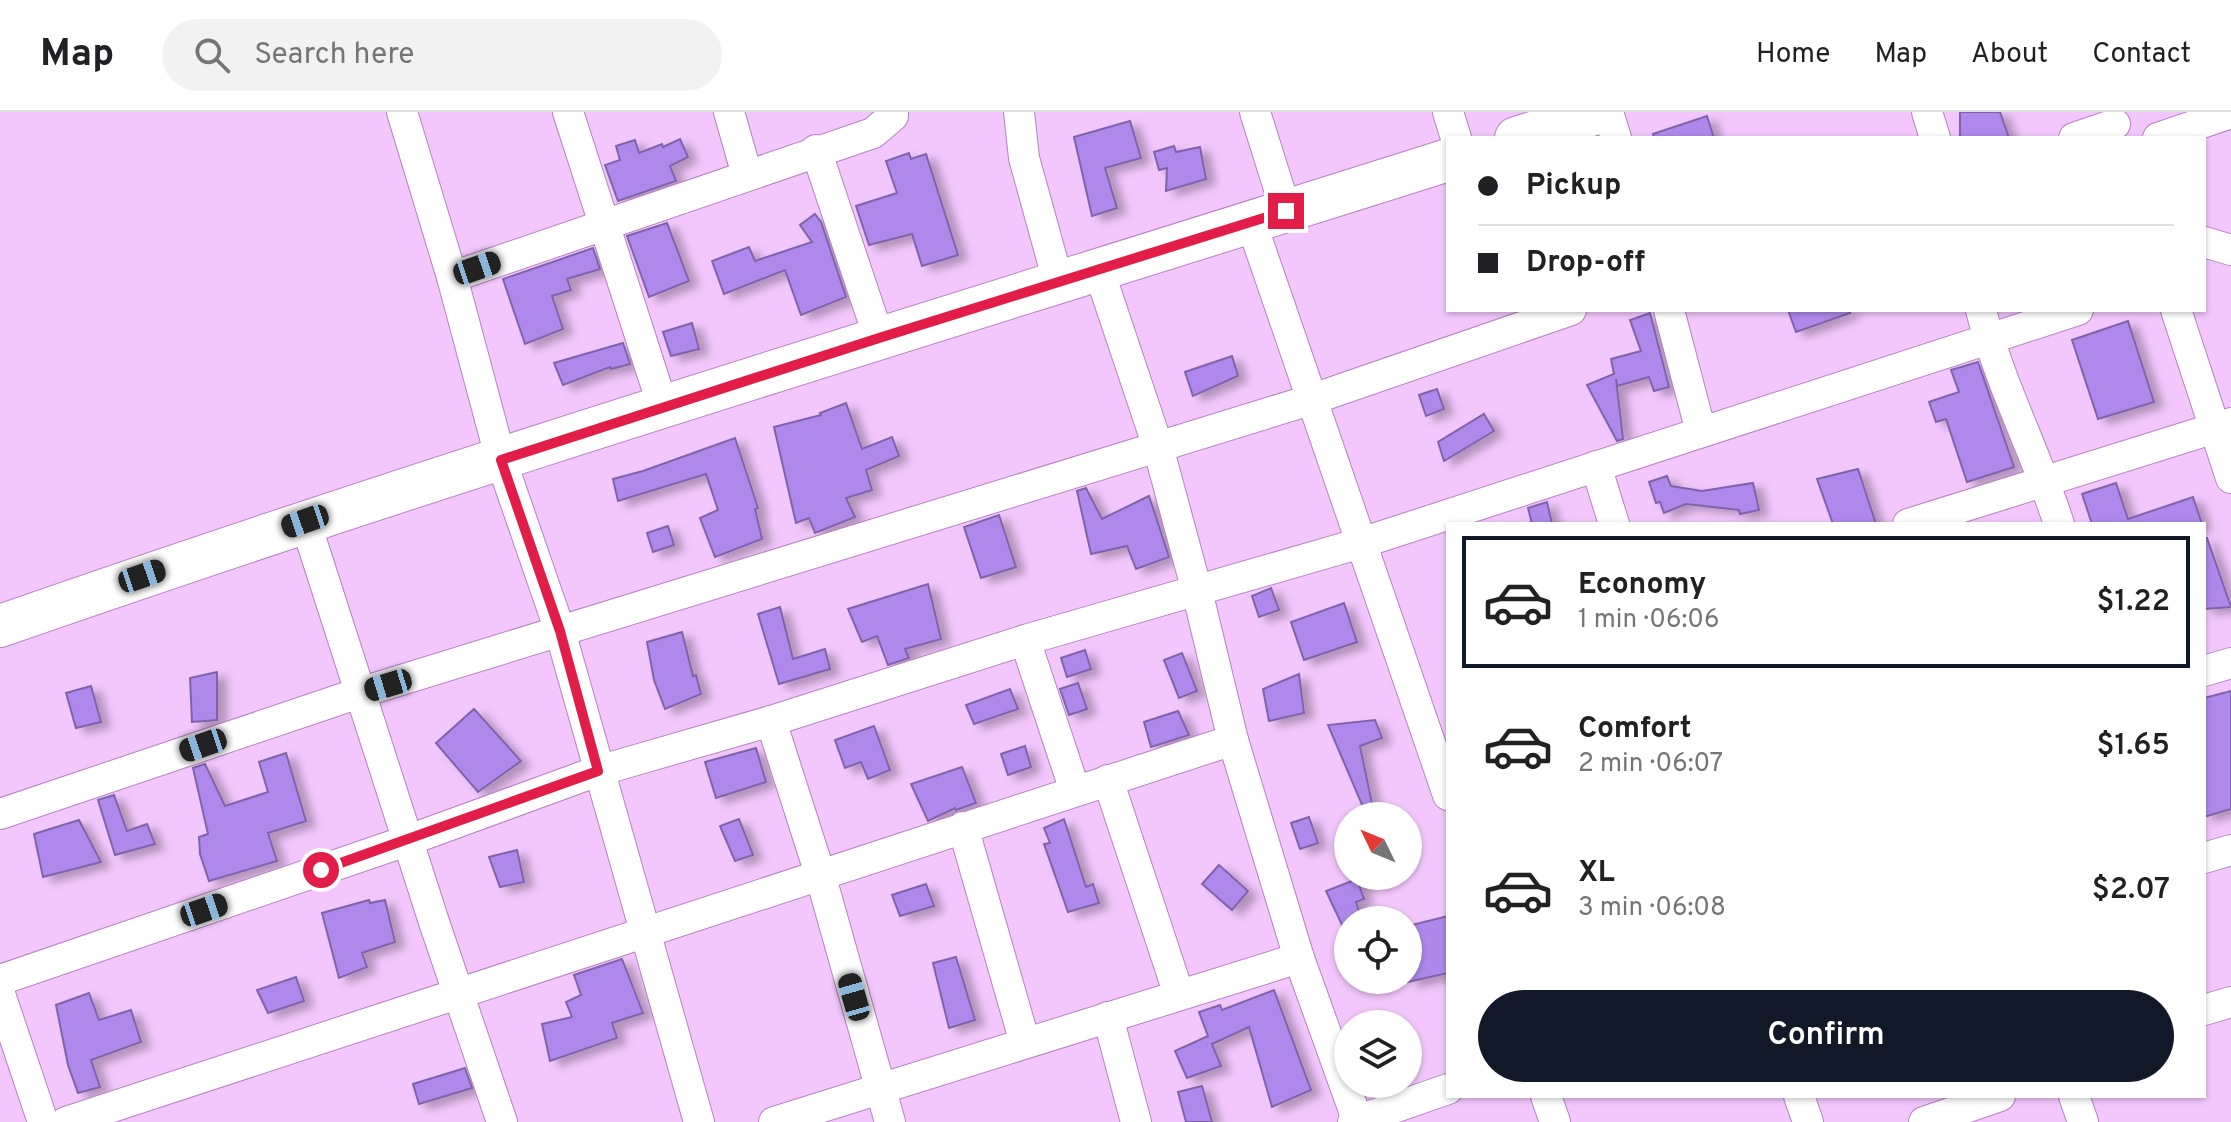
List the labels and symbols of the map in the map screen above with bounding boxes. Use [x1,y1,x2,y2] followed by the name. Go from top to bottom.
[1268,193,1304,229] route end
[450,249,504,287] car
[278,502,332,540] car
[115,557,169,595] car
[362,667,414,703] car
[176,726,230,764] car
[1334,802,1422,890] north arrow
[303,852,339,888] route start
[177,891,231,929] car
[836,971,872,1023] car

